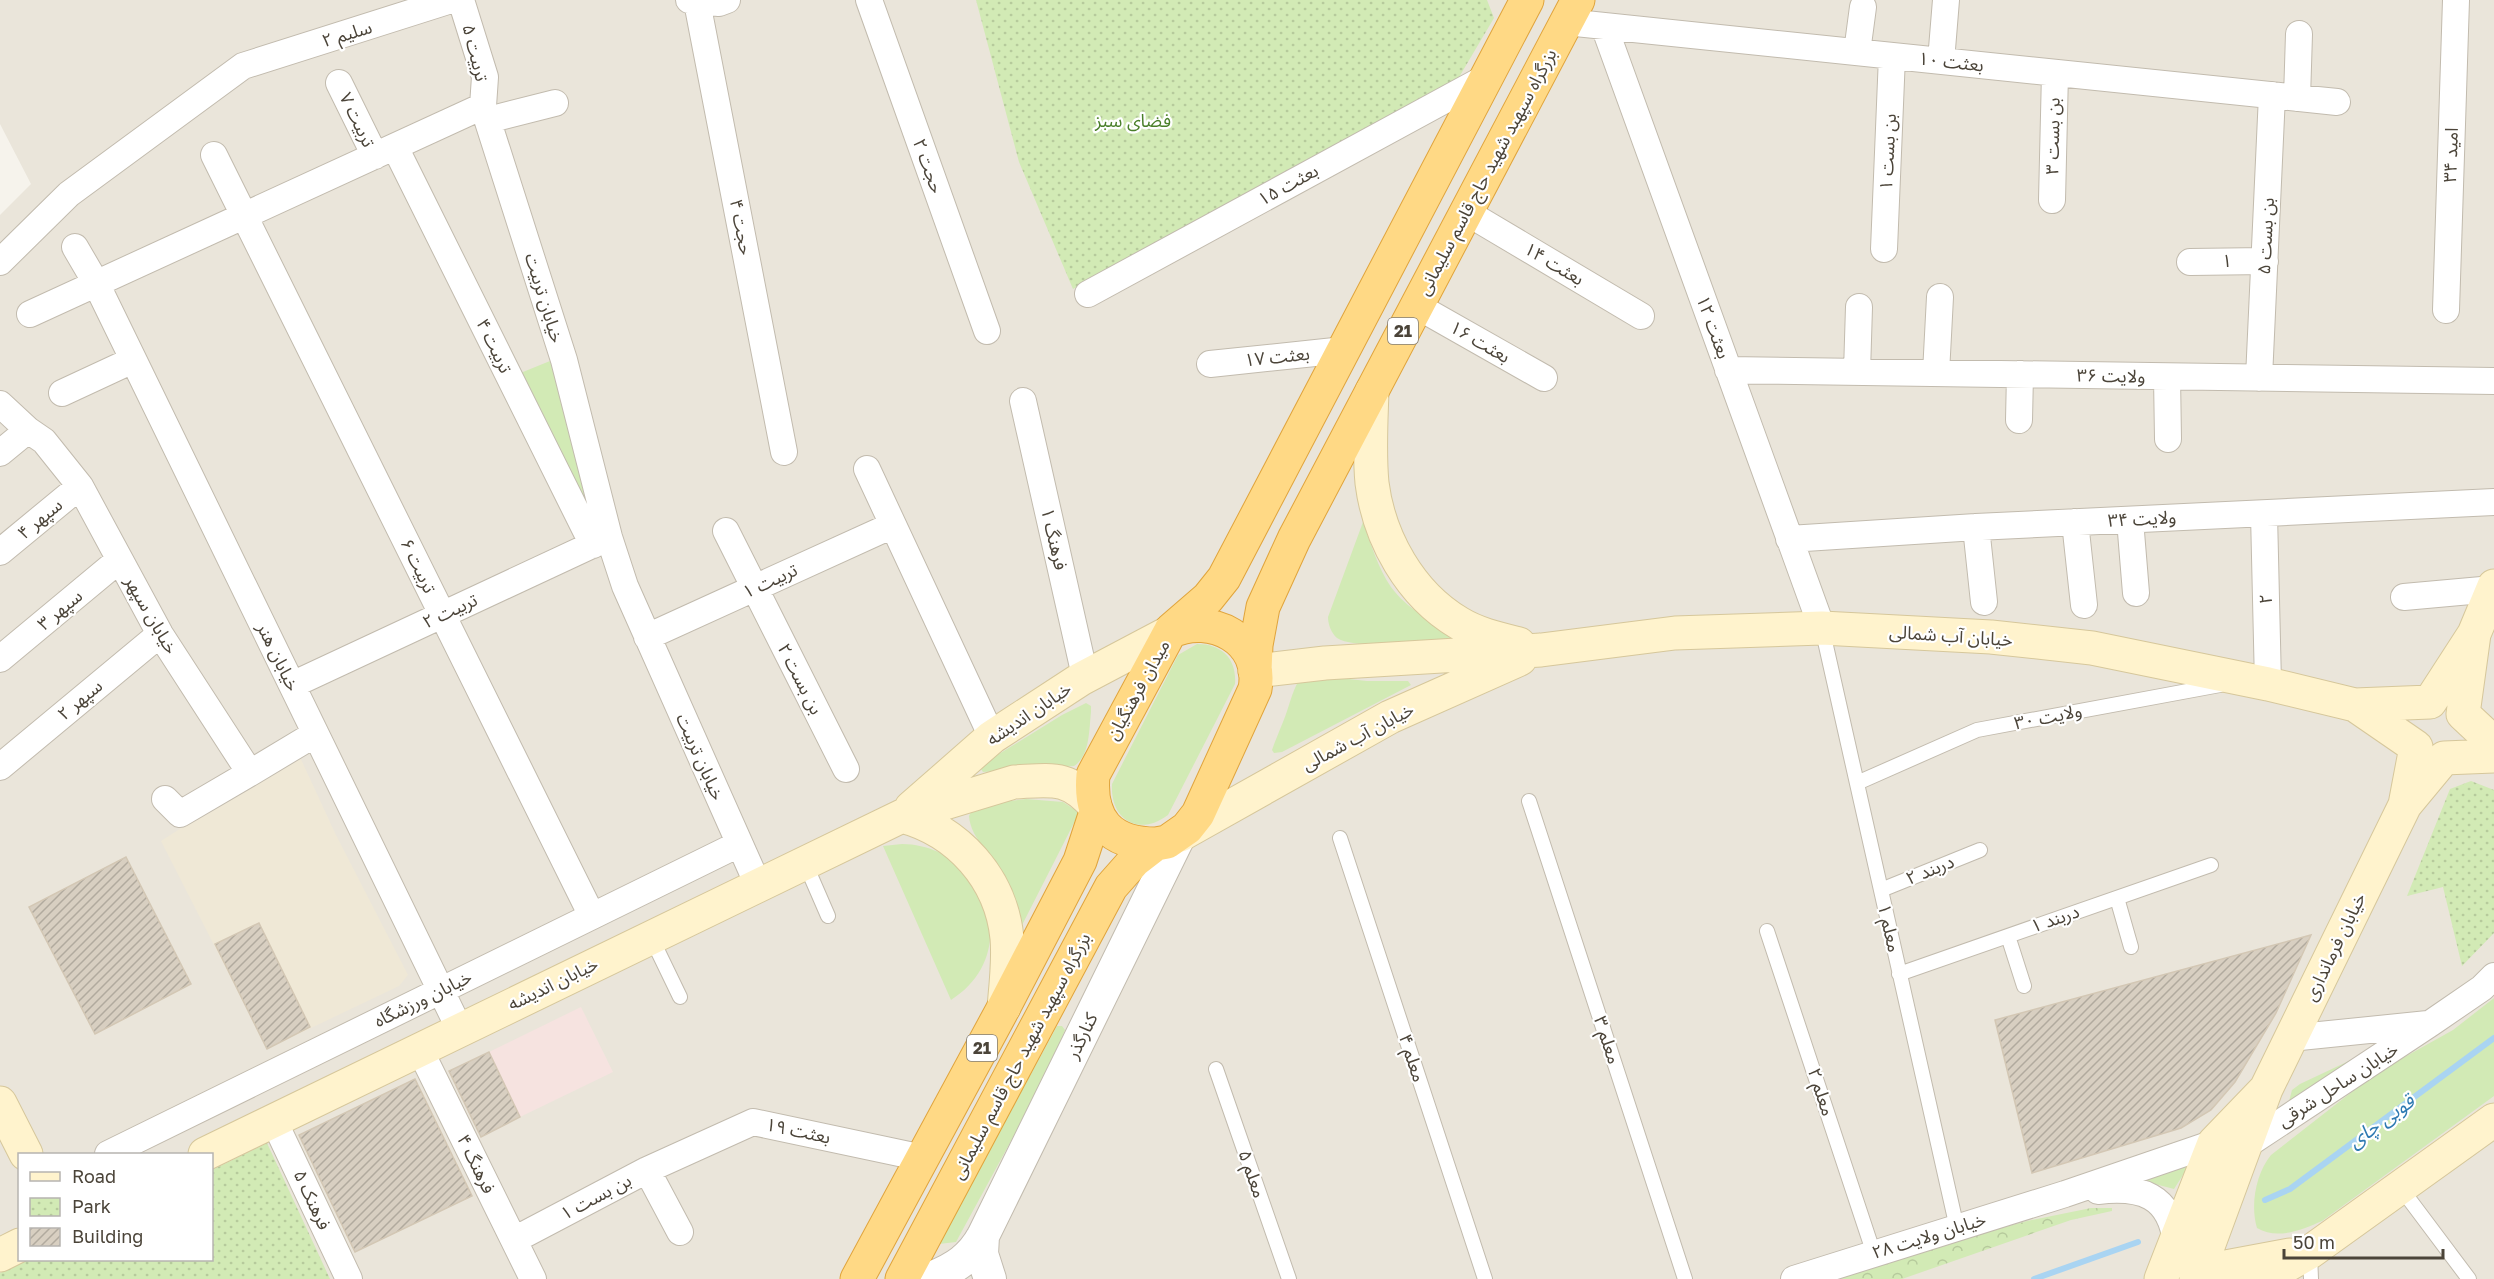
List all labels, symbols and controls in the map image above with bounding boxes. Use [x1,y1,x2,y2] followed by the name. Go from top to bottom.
[319,15,375,54] street label: سلیم ۲
[457,22,494,84] street label: تربیت ۵
[1412,44,1563,300] street label: بزرگراه سپهبد شهید حاج قاسم سلیمانی
[1917,47,1985,75] street label: بعثت ۱۰
[334,89,380,151] street label: تربیت ۷
[2040,97,2065,175] street label: بن بست ۳
[1094,109,1171,132] park label: فضای سبز
[1874,113,1901,191] street label: بن بست ۱
[2438,127,2462,183] street label: امید ۳۴
[909,135,949,196] street label: حجت ۲
[1253,159,1322,210] street label: بعثت ۱۵
[726,197,758,257] street label: حجت ۴
[2252,197,2279,275] street label: بن بست ۵
[1521,237,1588,289] street label: بعثت ۱۴
[2222,249,2232,271] street label: ۱
[520,250,569,346] street label: خیابان تربیت
[1692,292,1736,361] street label: بعثت ۱۲
[471,315,517,377] street label: تربیت ۴
[1447,315,1514,367] street label: بعثت ۱۶
[1388,318,1418,344] road number: 21
[1243,342,1311,370] street label: بعثت ۱۷
[2076,363,2146,387] street label: ولایت ۳۶
[12,493,67,544] street label: سپهر ۴
[1036,505,1073,572] street label: فرهنگ ۱
[2107,505,2177,531] street label: ولایت ۳۴
[395,535,441,597] street label: تربیت ۶
[739,558,801,603] street label: تربیت ۱
[119,571,183,658] street label: خیابان سپهر
[32,584,87,635] street label: سپهر ۳
[419,588,481,633] street label: تربیت ۲
[2254,594,2276,604] street label: ۲
[252,618,305,695] street label: خیابان هنر
[1889,620,2014,651] street label: خیابان آب شمالی
[1101,636,1175,744] street label: میدان فرهنگیان
[773,639,828,718] street label: بن بست ۲
[52,674,107,725] street label: سپهر ۲
[982,677,1076,750] street label: خیابان اندیشه
[1298,697,1418,776] street label: خیابان آب شمالی
[2012,699,2084,733] street label: ولایت ۳۰
[671,710,730,804] street label: خیابان تربیت
[1902,849,1957,890] street label: دربند ۲
[2298,889,2371,1005] street label: خیابان فرمانداری
[2027,900,2082,938] street label: دربند ۱
[1871,901,1906,955] street label: معلم ۱
[946,928,1097,1184] street label: بزرگراه سپهبد شهید حاج قاسم سلیمانی
[504,952,602,1015] street label: خیابان اندیشه
[370,965,475,1032] street label: خیابان ورزشگاه
[1060,1009,1103,1063] street label: کنارگذر
[1587,1013,1626,1067] street label: معلم ۳
[1392,1031,1431,1085] street label: معلم ۴
[967,1035,997,1061] road number: 21
[2273,1037,2402,1132] street label: خیابان ساحل شرقی
[1801,1065,1840,1119] street label: معلم ۲
[2343,1087,2421,1154] water label: قوبی چای
[764,1112,833,1148] street label: بعثت ۱۹
[452,1130,501,1197] street label: فرهنگ ۴
[1232,1147,1271,1201] street label: معلم ۵
[18,1153,213,1261] legend
[72,1165,116,1187] text: Road
[289,1166,336,1233] street label: فرهنک ۵
[556,1168,635,1225] street label: بن بست ۱
[72,1195,111,1217] text: Park
[1869,1207,1989,1264] street label: خیابان ولایت ۲۸
[2284,1222,2443,1260] scale bar
[72,1225,143,1247] text: Building
[2293,1231,2335,1253] text: 50 m

